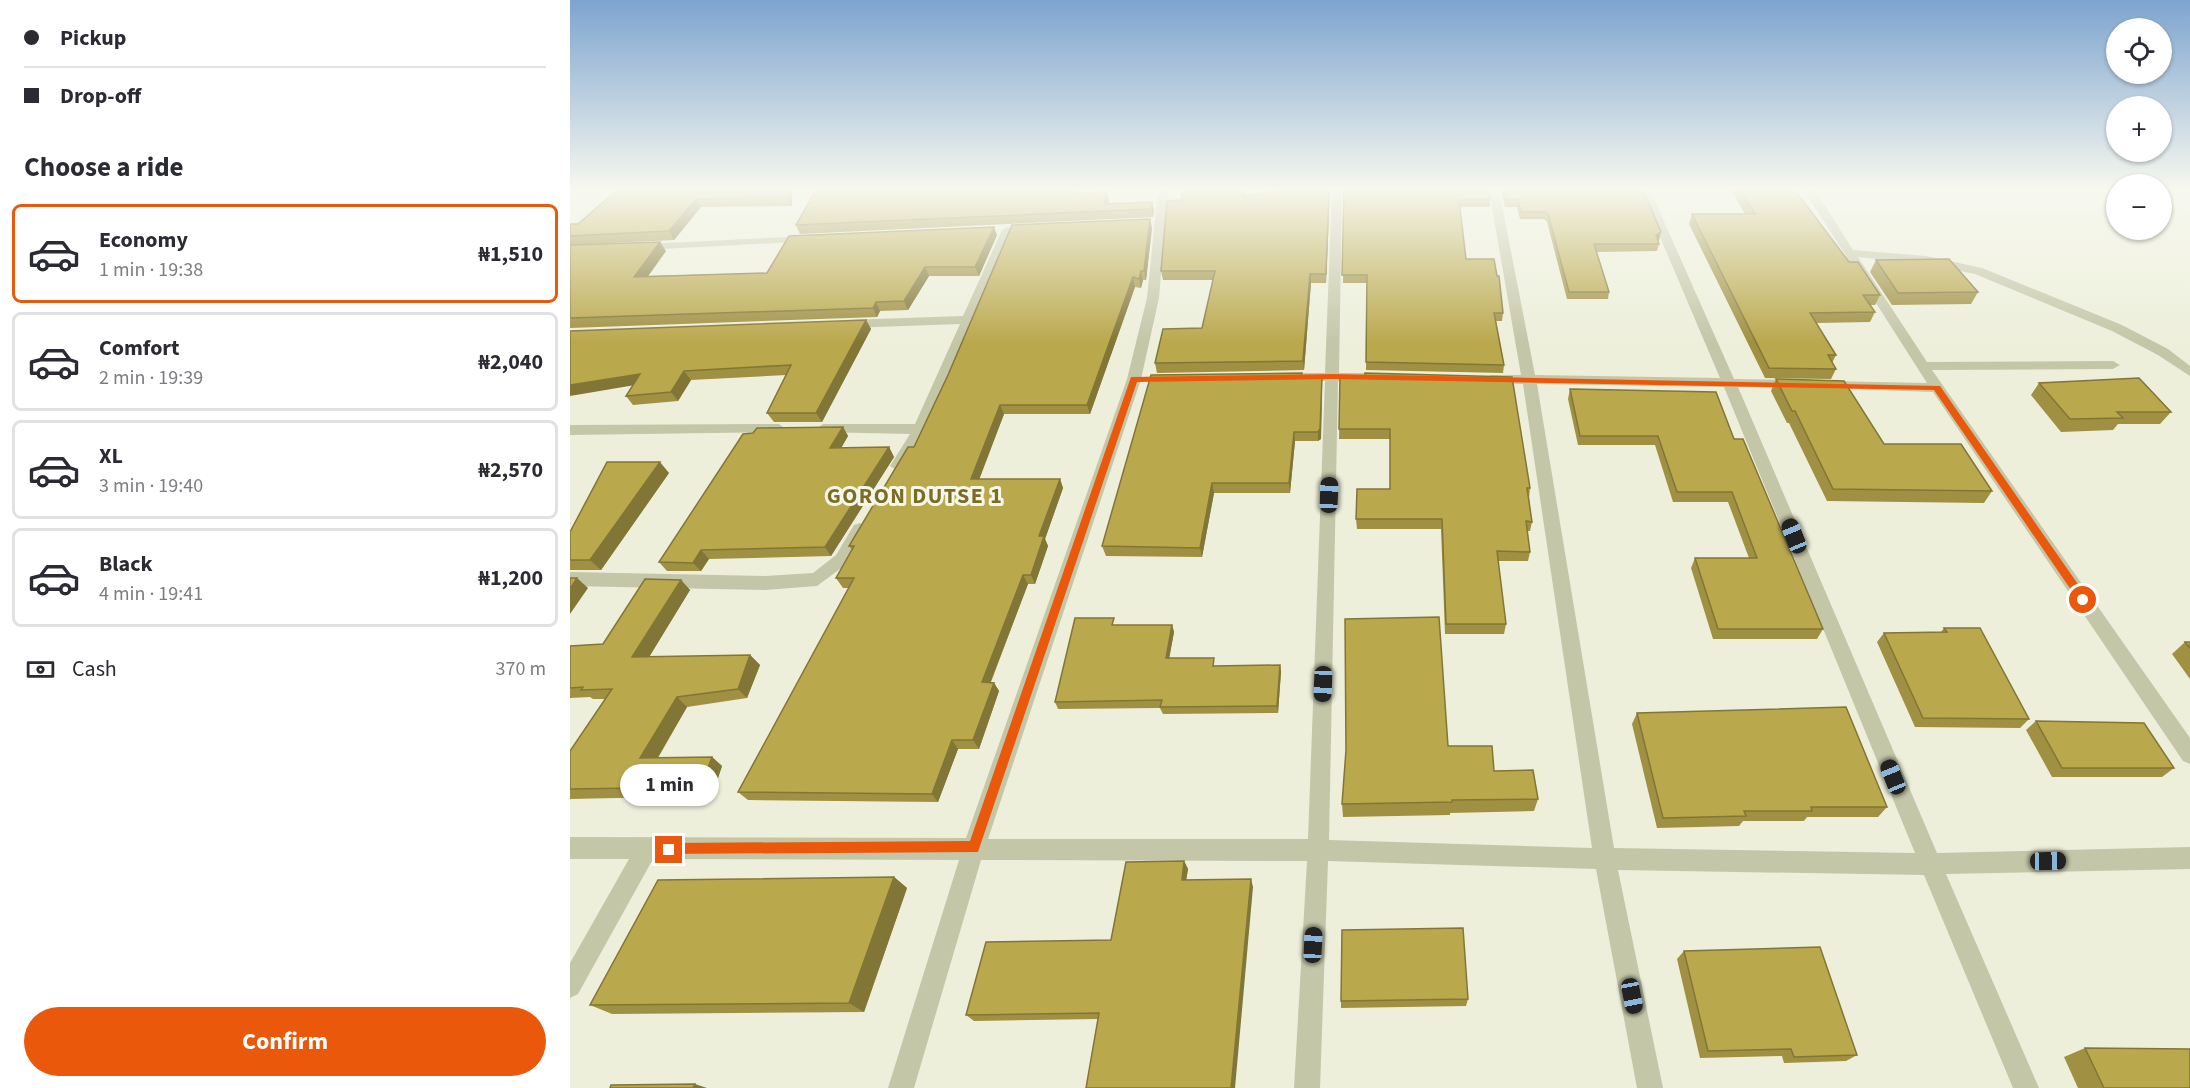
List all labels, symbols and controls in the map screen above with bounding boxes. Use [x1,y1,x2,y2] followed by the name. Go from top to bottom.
[2106,18,2172,240] map controls
[2106,18,2172,84] button: locate
[60,22,126,54] text: Pickup
[60,80,141,112] text: Drop-off
[2106,96,2172,162] button: +
[24,148,184,187] text: Choose a ride
[2106,174,2172,240] button: −
[99,224,188,256] text: Economy
[27,227,81,281] icon: car
[478,238,543,270] text: ₦1,510
[99,256,203,284] text: 1 min · 19:38
[99,332,180,364] text: Comfort
[27,335,81,389] icon: car
[478,346,543,378] text: ₦2,040
[99,364,203,392] text: 2 min · 19:39
[99,440,123,472] text: XL
[27,443,81,497] icon: car
[478,454,543,486] text: ₦2,570
[99,472,203,500] text: 3 min · 19:40
[1319,477,1339,513] car
[827,480,1003,512] district label: GORON DUTSE 1
[1779,516,1809,556] car
[99,548,153,580] text: Black
[27,551,81,605] icon: car
[478,562,543,594] text: ₦1,200
[99,580,203,608] text: 4 min · 19:41
[2069,586,2096,613] route start
[24,653,57,686] icon: cash
[72,653,117,685] text: Cash
[496,655,546,683] text: 370 m
[1313,666,1333,702] car
[1878,757,1908,797] car
[620,763,718,805] callout: 1 min
[645,771,694,799] text: 1 min
[655,836,682,863] route end
[2030,852,2066,870] car
[1303,927,1323,963] car
[1620,977,1644,1015] car
[24,1007,546,1076] button: Confirm

